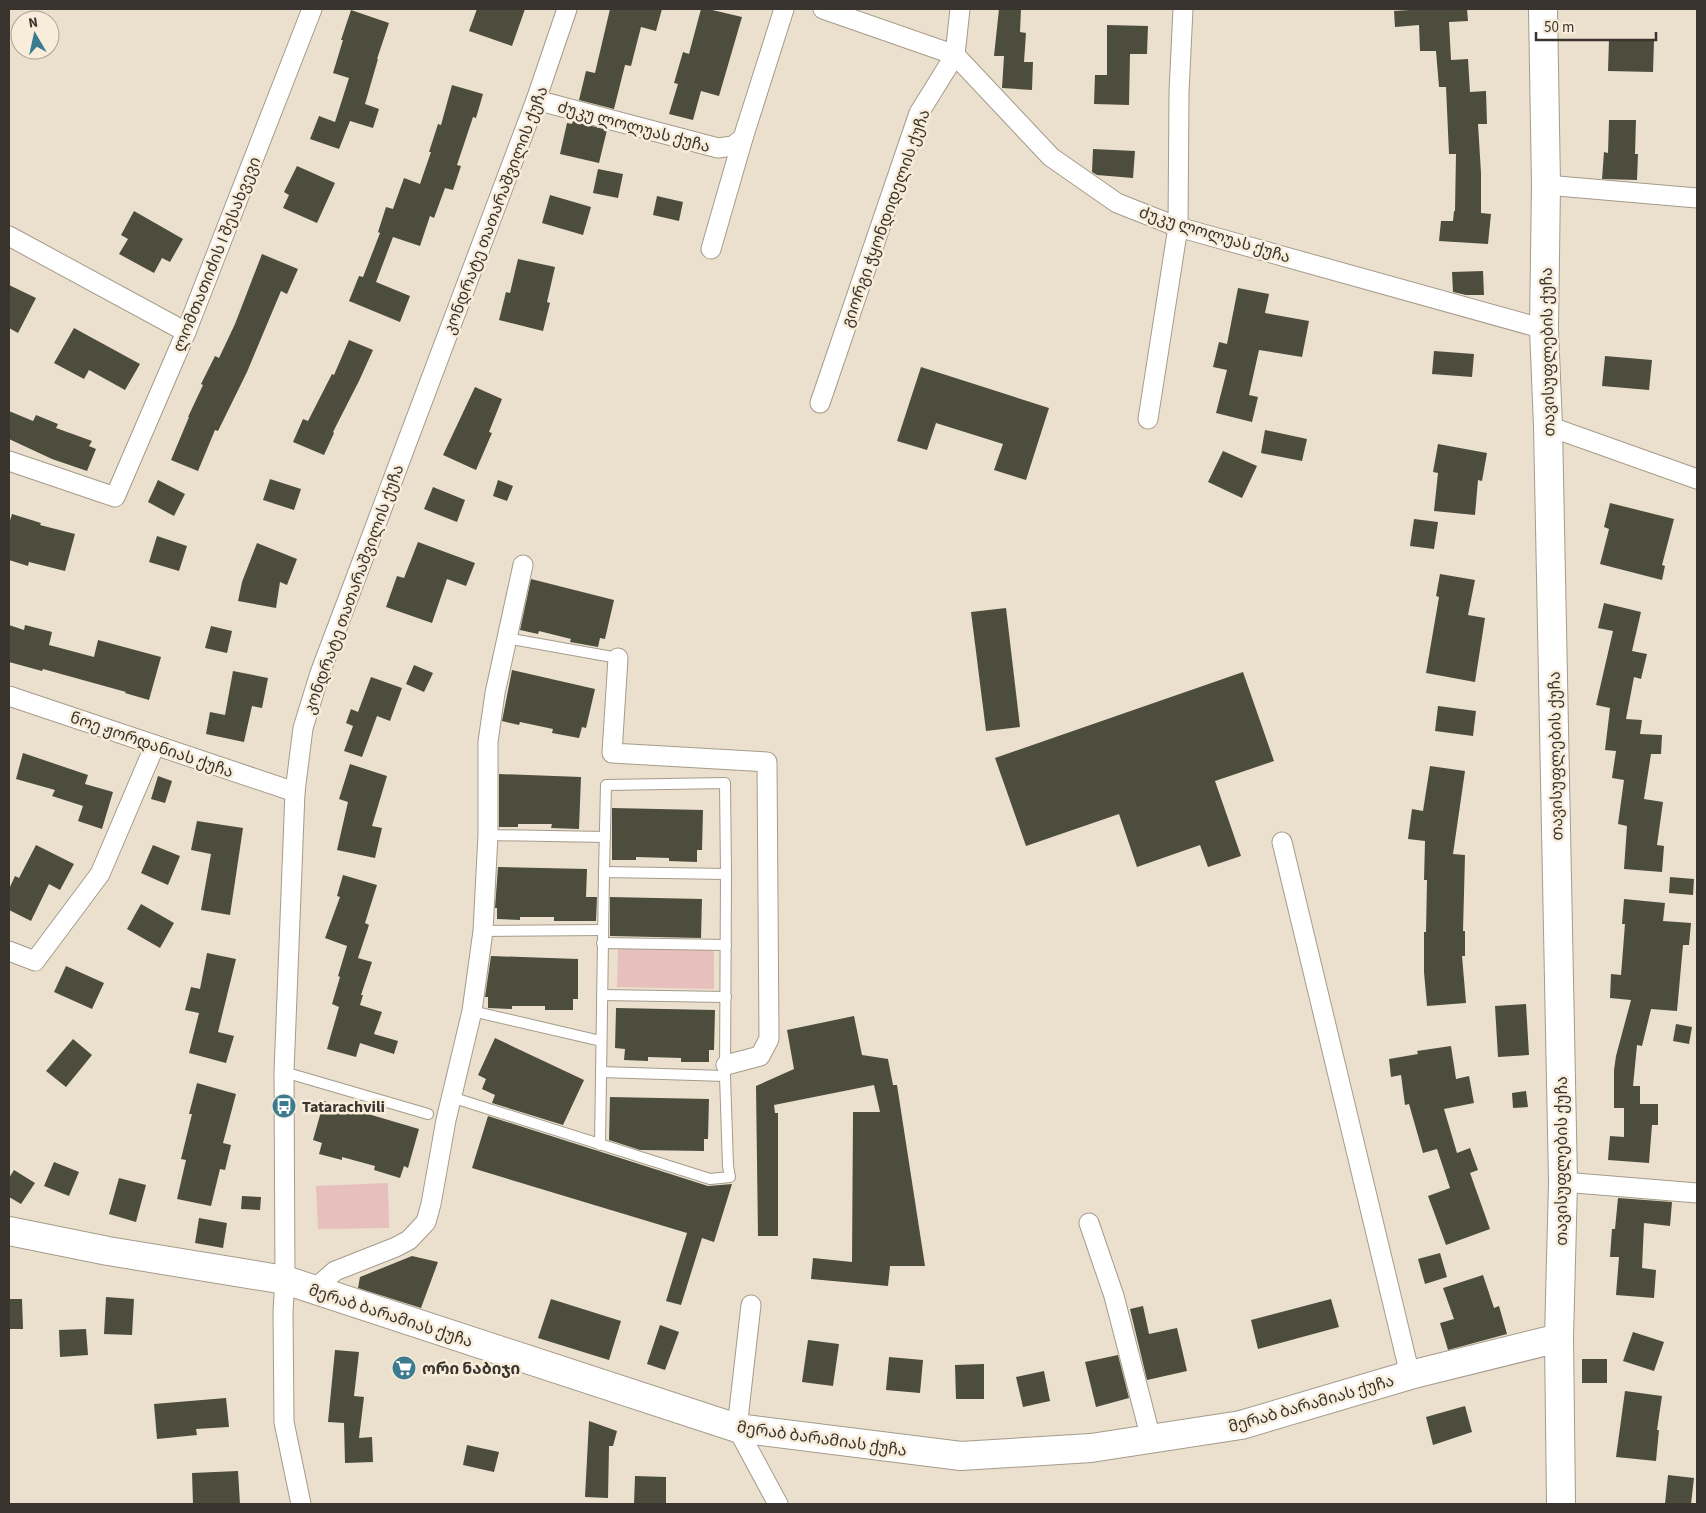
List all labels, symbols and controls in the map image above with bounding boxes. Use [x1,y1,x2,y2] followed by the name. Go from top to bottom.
[10,10,60,60] north arrow
[1536,10,1656,42] scale bar
[27,13,39,34] text: N
[1544,17,1574,38] text: 50 m
[438,83,554,338] street label: კონდრატე თათარაშვილის ქუჩა
[555,96,713,158] street label: ძუკუ ლოლუას ქუჩა
[836,106,936,330] street label: გიორგი ჭყონდიდელის ქუჩა
[168,153,266,355] street label: ლომთათიძის I შესახვევი
[1136,201,1293,268] street label: ძუკუ ლოლუას ქუჩა
[1536,267,1560,437] street label: თავისუფლების ქუჩა
[298,461,409,717] street label: კონდრატე თათარაშვილის ქუჩა
[1544,671,1568,841] street label: თავისუფლების ქუჩა
[67,707,236,783] street label: ნოე ჟორდანიას ქუჩა
[1551,1076,1573,1246] street label: თავისუფლების ქუჩა
[271,1093,297,1119] bus stop icon: Tatarachvili
[302,1096,385,1118] place label: Tatarachvili
[306,1279,476,1353] street label: მერაბ ბარამიას ქუჩა
[391,1355,417,1381] supermarket icon: ორი ნაბიჯი
[422,1358,520,1380] place label: ორი ნაბიჯი
[1226,1370,1397,1438] street label: მერაბ ბარამიას ქუჩა
[736,1416,908,1462] street label: მერაბ ბარამიას ქუჩა

